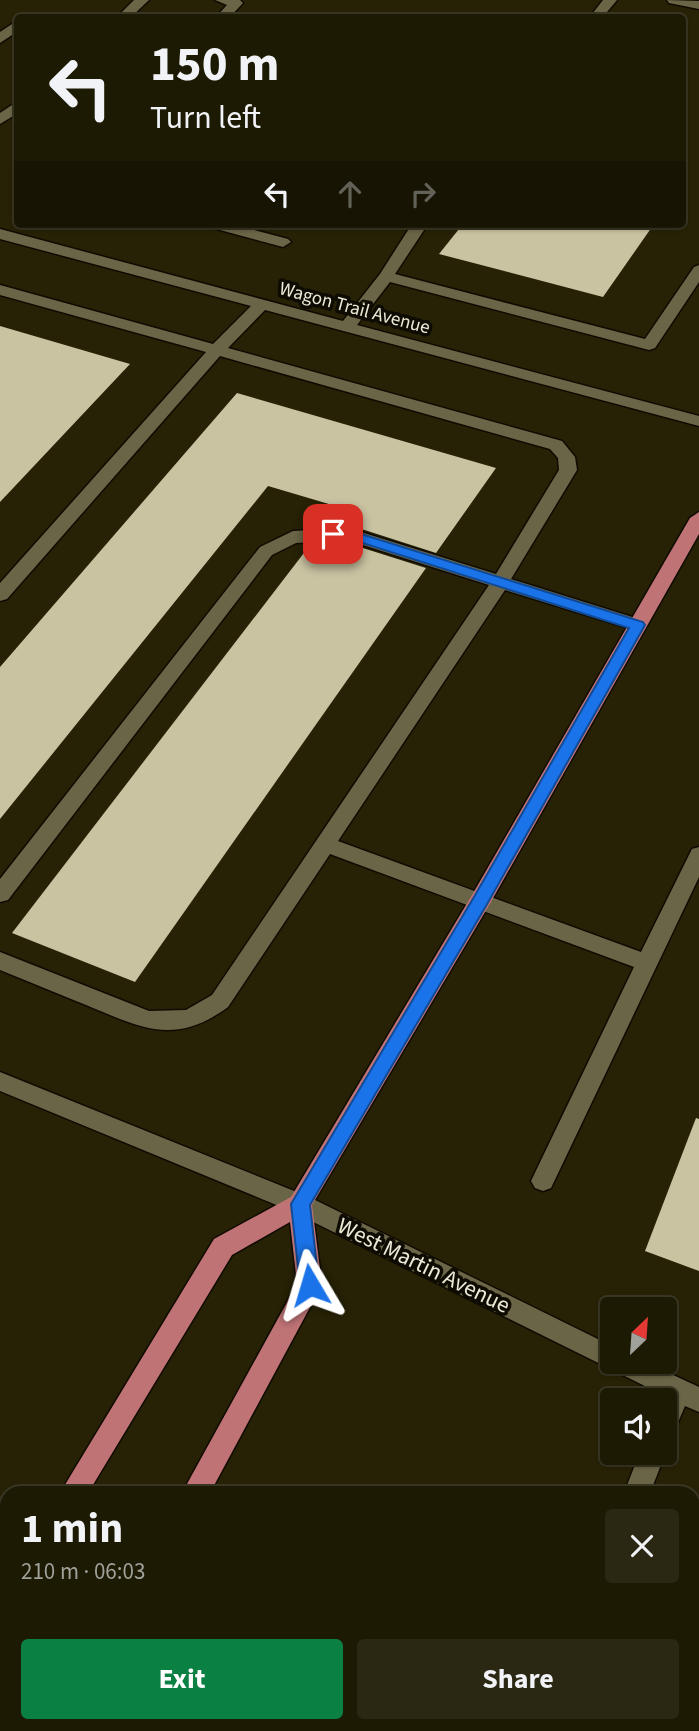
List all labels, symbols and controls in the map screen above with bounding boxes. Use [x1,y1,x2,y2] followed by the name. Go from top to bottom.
[150,30,279,100] text: 150 m
[35,42,126,133] icon: left
[150,95,261,141] text: Turn left
[258,175,296,213] icon: left
[331,175,369,213] icon: ahead
[404,175,442,213] icon: right
[276,275,433,342] street label: Wagon Trail Avenue
[303,504,363,564] pin
[314,515,352,553] icon: arrive
[332,1209,516,1322] street label: West Martin Avenue
[273,1248,347,1322] position arrow
[600,1297,677,1374] north arrow
[600,1297,677,1465] map controls
[600,1388,677,1465] button: sound
[21,1499,123,1559] text: 1 min
[605,1509,679,1583] button: close
[21,1555,145,1588] text: 210 m · 06:03
[21,1639,343,1719] button: Exit
[357,1639,679,1719] button: Share

